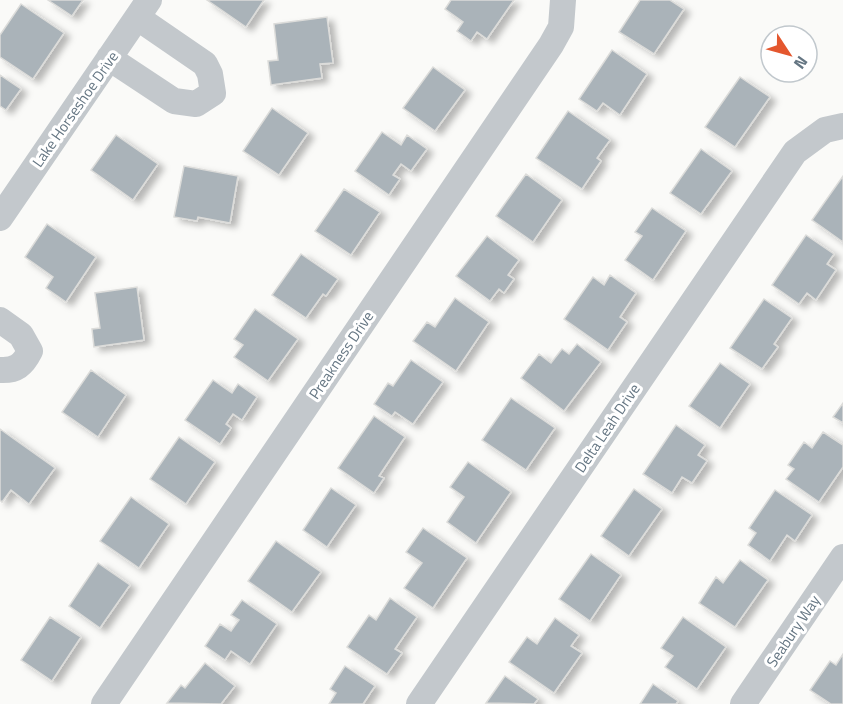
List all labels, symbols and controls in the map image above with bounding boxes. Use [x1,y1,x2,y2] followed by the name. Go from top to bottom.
[759,24,819,84] north arrow
[26,46,124,172] street label: Lake Horseshoe Drive
[788,51,814,74] text: N
[303,306,379,404] street label: Preakness Drive
[569,379,645,477] street label: Delta Leah Drive
[760,590,826,672] street label: Seabury Way

